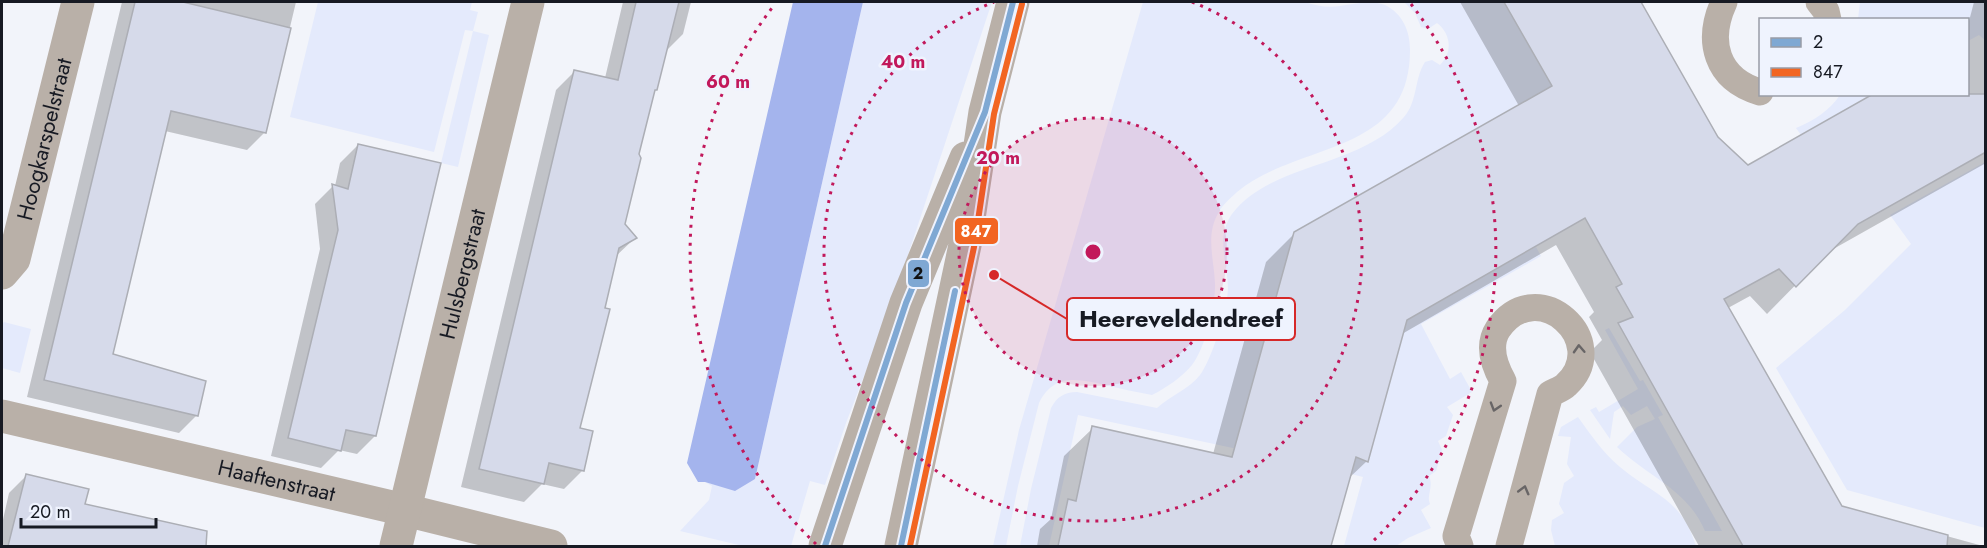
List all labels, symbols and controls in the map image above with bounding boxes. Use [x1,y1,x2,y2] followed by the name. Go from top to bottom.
[1759,18,1969,96] legend
[1813,29,1823,55] text: 2
[881,49,925,75] text: 40 m
[8,54,80,224] street label: Hoogkarspelstraat
[1813,59,1843,85] text: 847
[706,69,750,95] text: 60 m
[976,145,1020,171] text: 20 m
[431,205,493,342] street label: Hulsbergstraat
[954,217,999,245] line badge: 847
[961,220,992,243] text: 847
[1083,242,1103,262] centre of rings
[907,259,930,288] line badge: 2
[913,262,923,285] text: 2
[1067,298,1295,340] callout: Heereveldendreef
[1079,301,1285,336] text: Heereveldendreef
[1572,344,1585,353] one-way arrow
[1490,401,1502,412] one-way arrow
[215,451,339,509] street label: Haaftenstraat
[1517,485,1529,496] one-way arrow
[21,491,156,529] scale bar
[30,499,70,525] text: 20 m

